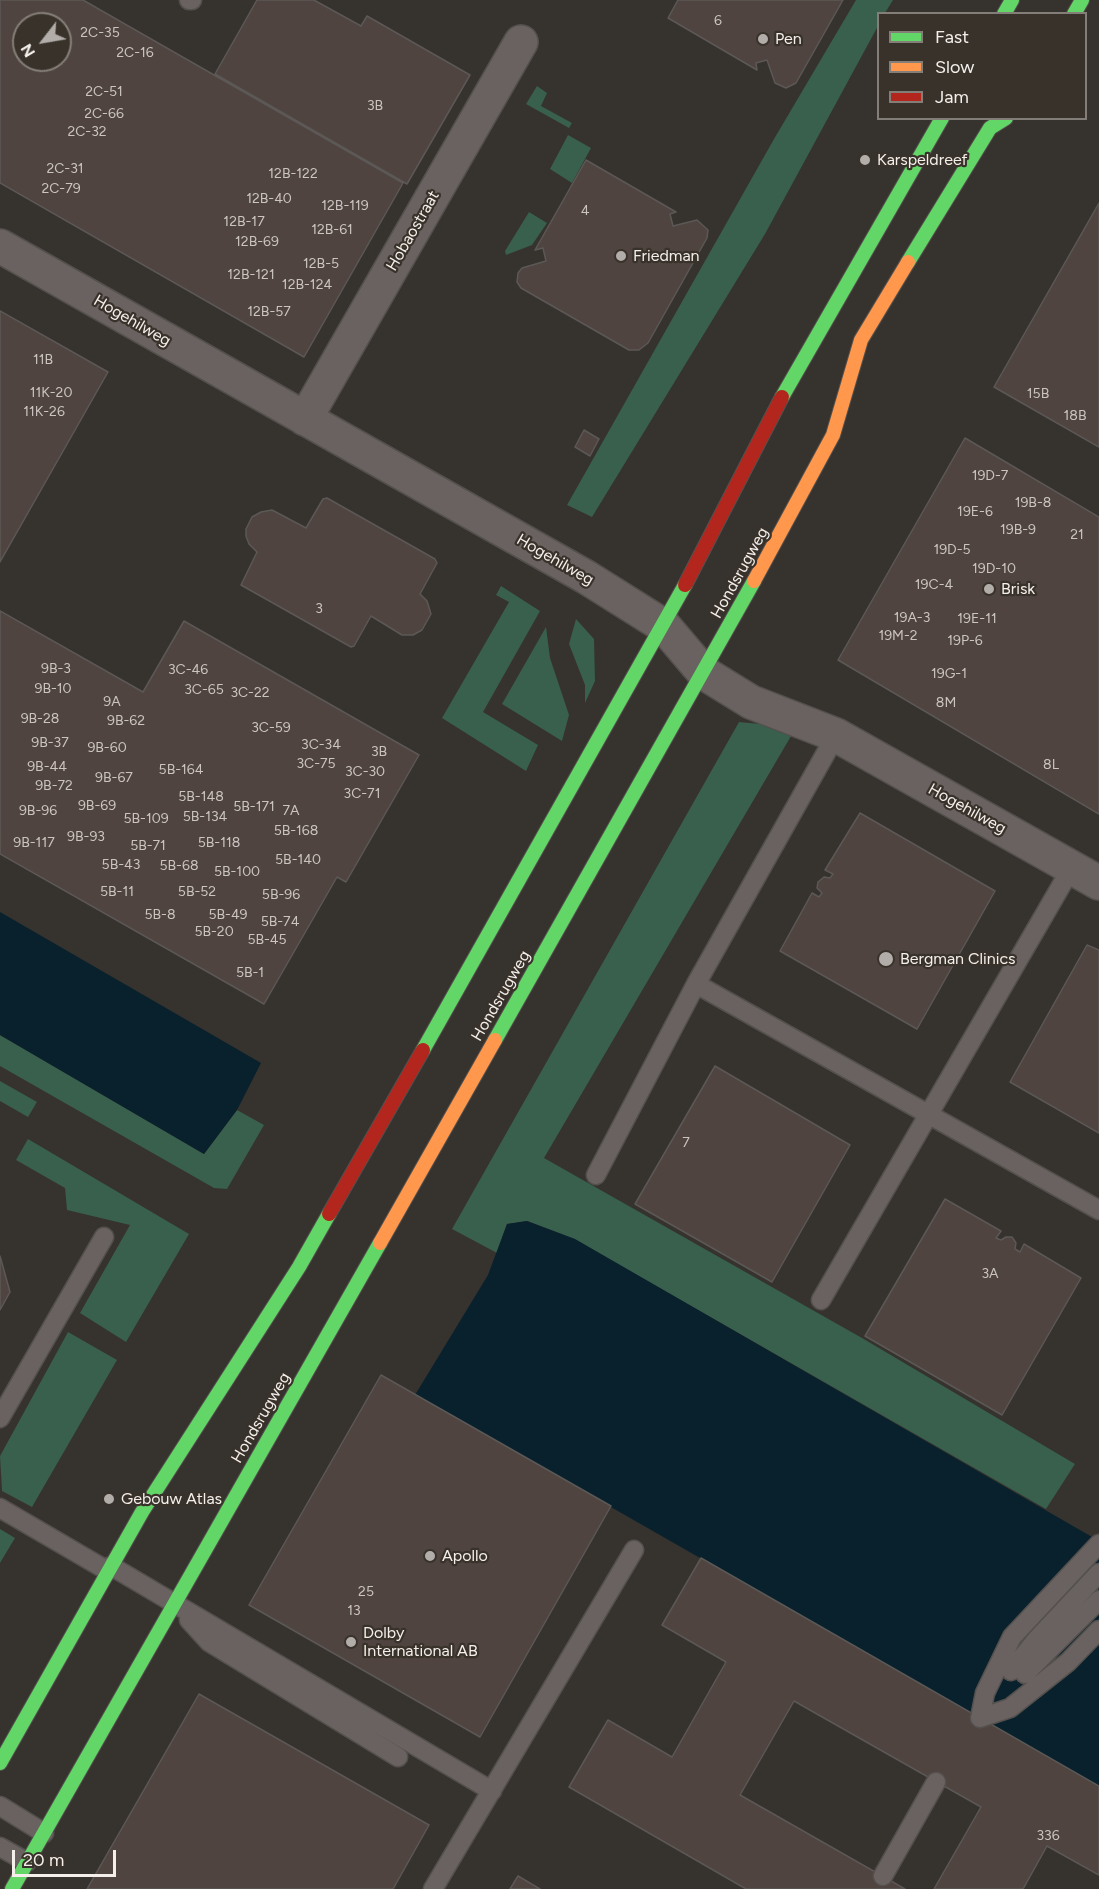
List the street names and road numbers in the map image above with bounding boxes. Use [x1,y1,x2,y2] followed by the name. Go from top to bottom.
[382,187,444,275] street label: Hobaostraat
[90,291,174,351] street label: Hogehilweg
[707,524,773,622] street label: Hondsrugweg
[513,530,597,590] street label: Hogehilweg
[925,780,1009,838] street label: Hogehilweg
[467,947,535,1045] street label: Hondsrugweg
[227,1369,295,1467] street label: Hondsrugweg

